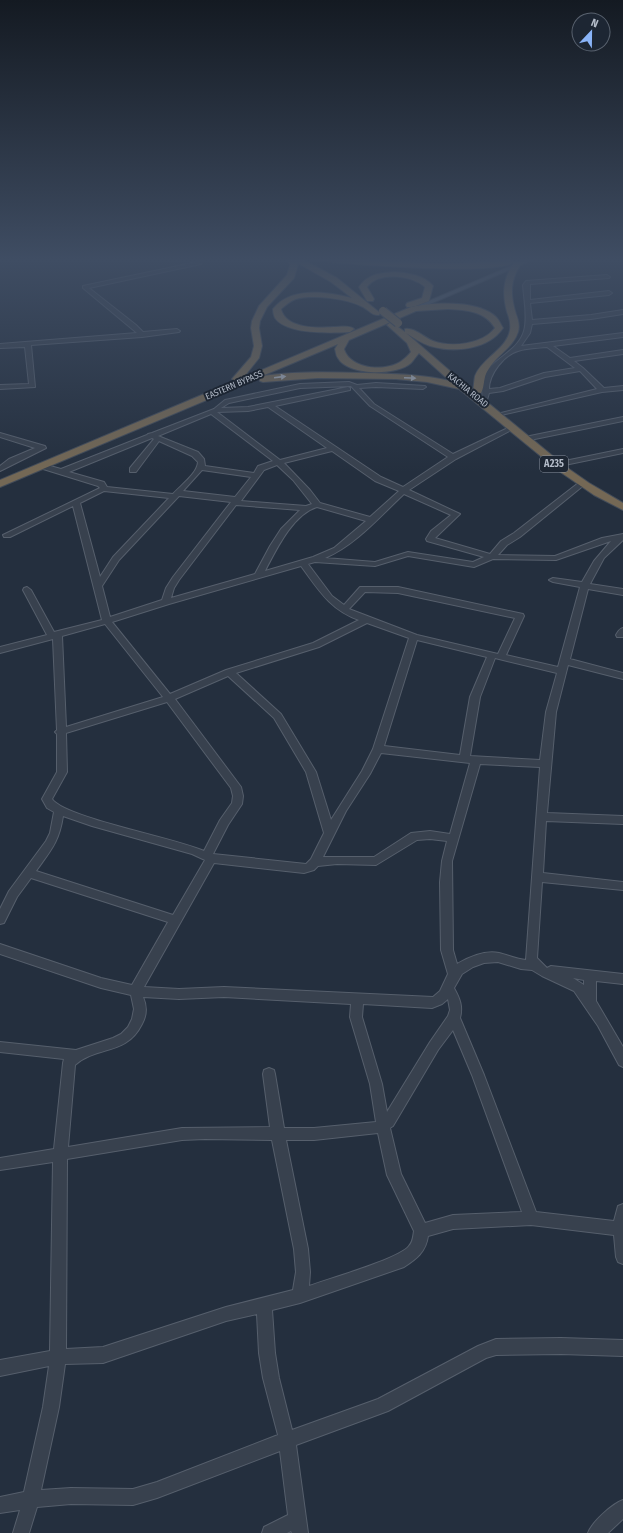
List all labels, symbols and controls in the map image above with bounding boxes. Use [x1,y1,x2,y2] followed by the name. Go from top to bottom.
[571,12,611,52] north arrow
[589,16,600,30] text: N
[204,368,265,402] street label: EASTERN BYPASS
[446,371,490,409] street label: KACHIA ROAD
[274,373,286,380] one-way arrow
[404,374,416,381] one-way arrow
[540,456,568,472] road number: A235

